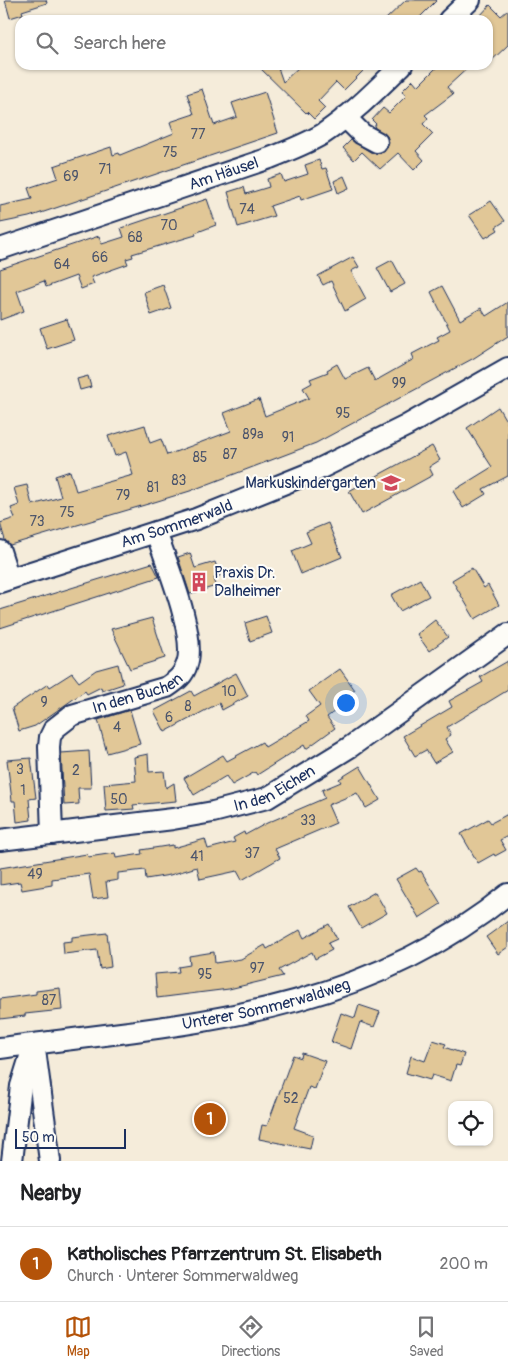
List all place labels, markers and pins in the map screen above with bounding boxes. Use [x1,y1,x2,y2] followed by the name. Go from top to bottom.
[380,472,402,494] school or university icon: Markuskindergarten
[245,473,376,493] place label: Markuskindergarten
[214,563,281,601] place label: Praxis Dr. Dalheimer
[188,571,210,593] building icon: Praxis Dr. Dalheimer
[194,1100,226,1138] pin: 1

